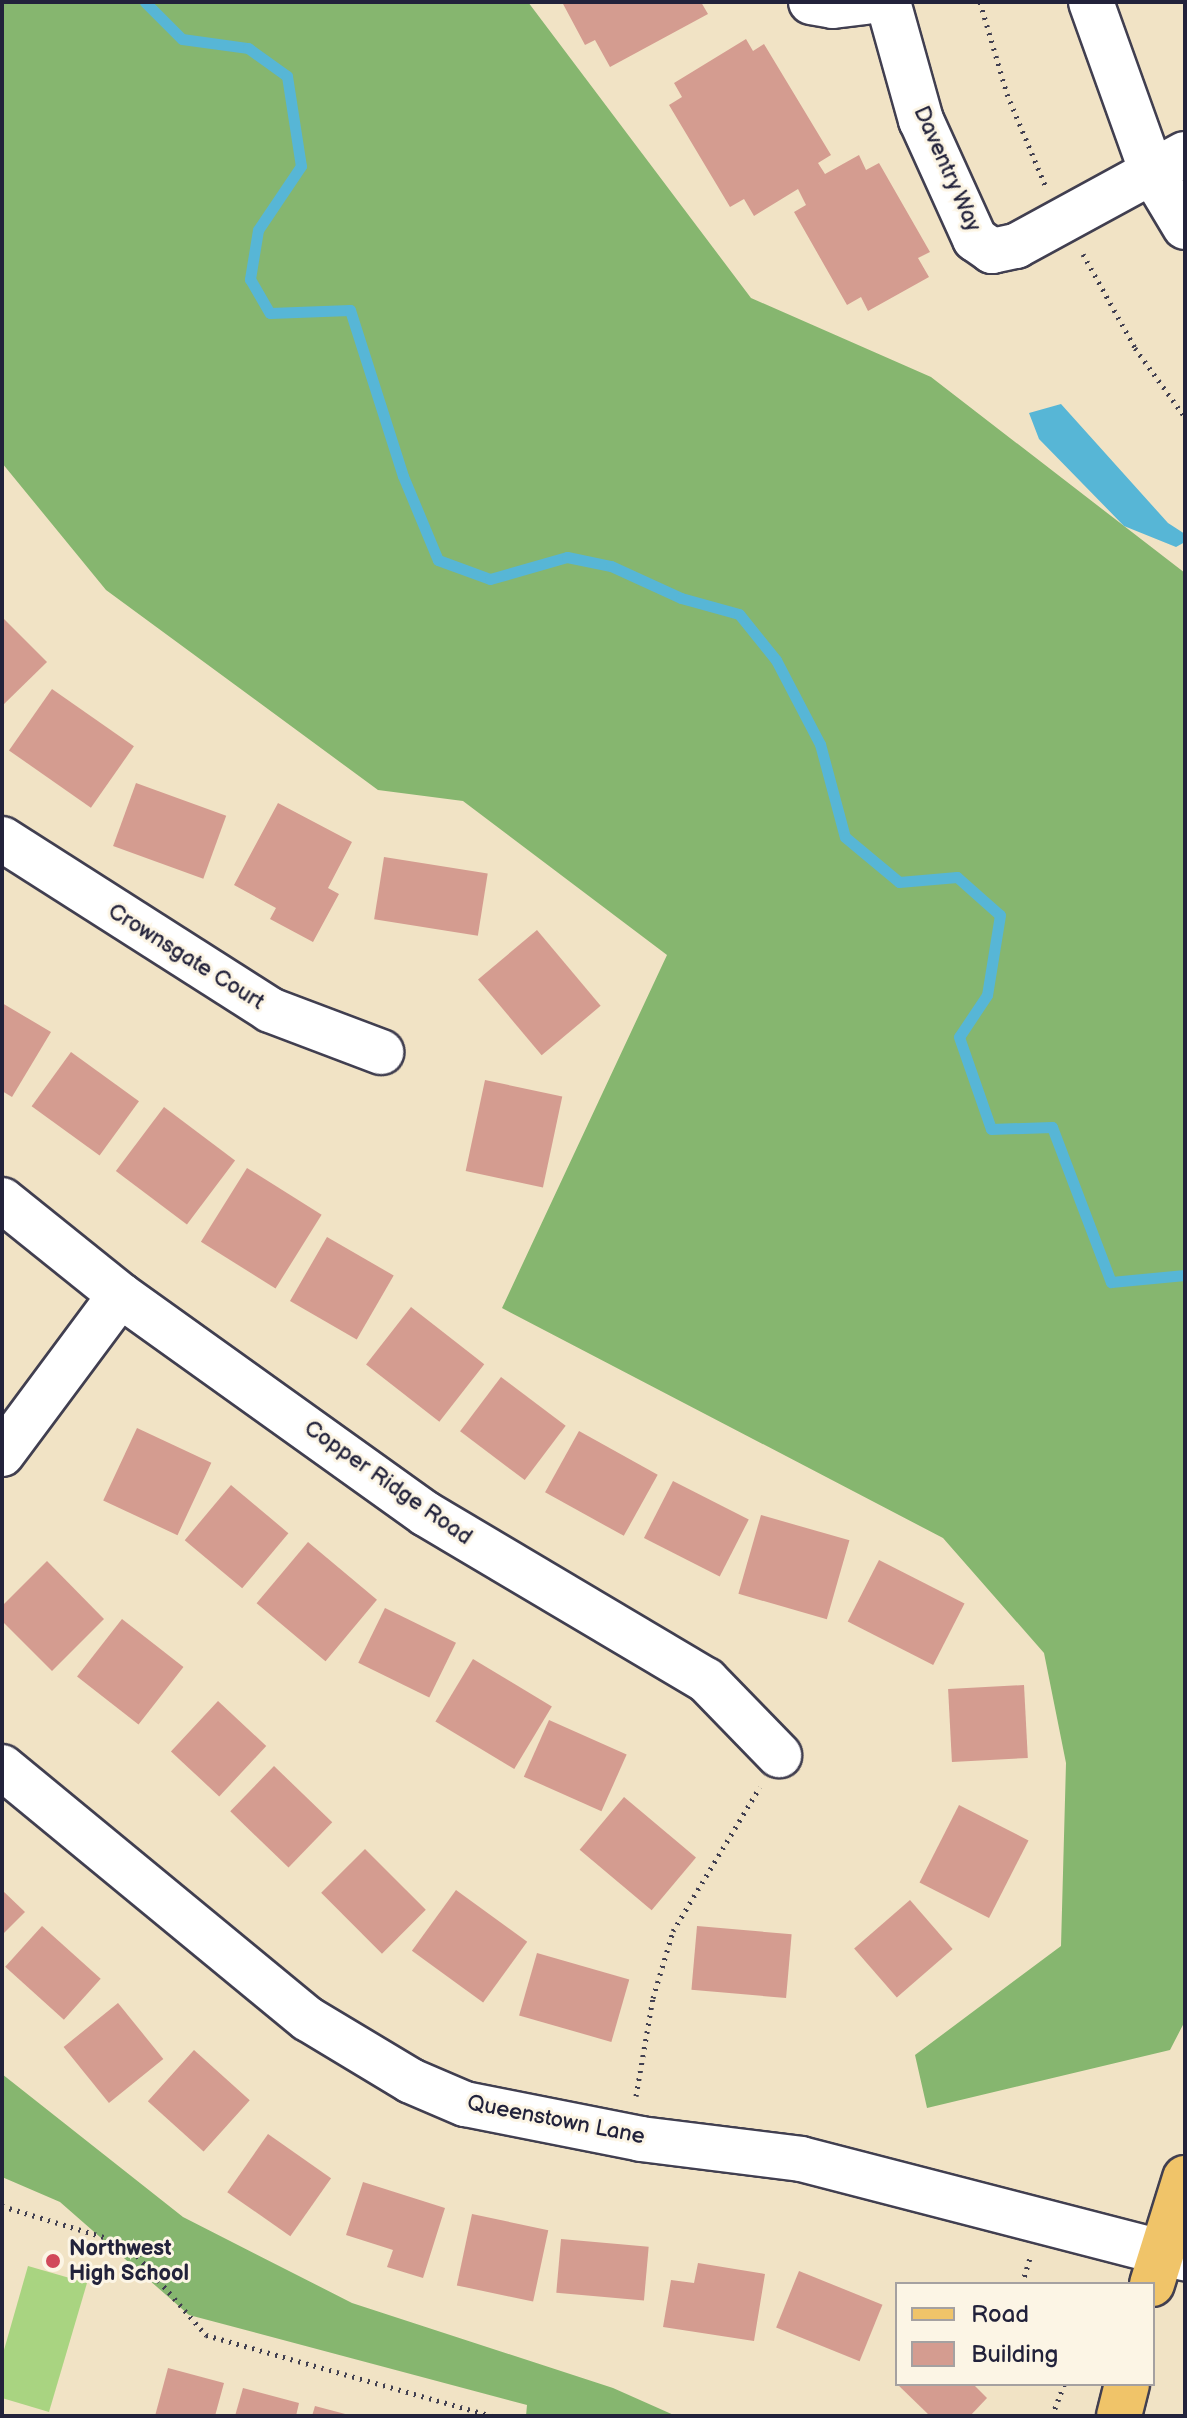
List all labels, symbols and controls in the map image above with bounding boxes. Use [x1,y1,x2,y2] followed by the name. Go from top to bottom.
[907,101,987,237] street label: Daventry Way
[103,898,269,1016] street label: Crownsgate Court
[299,1415,477,1551] street label: Copper Ridge Road
[465,2090,647,2150] street label: Queenstown Lane
[69,2235,189,2286] place label: Northwest High School
[44,2252,62,2270] marker: Northwest High School
[895,2282,1155,2386] legend
[971,2300,1029,2329] text: Road
[971,2340,1058,2369] text: Building

